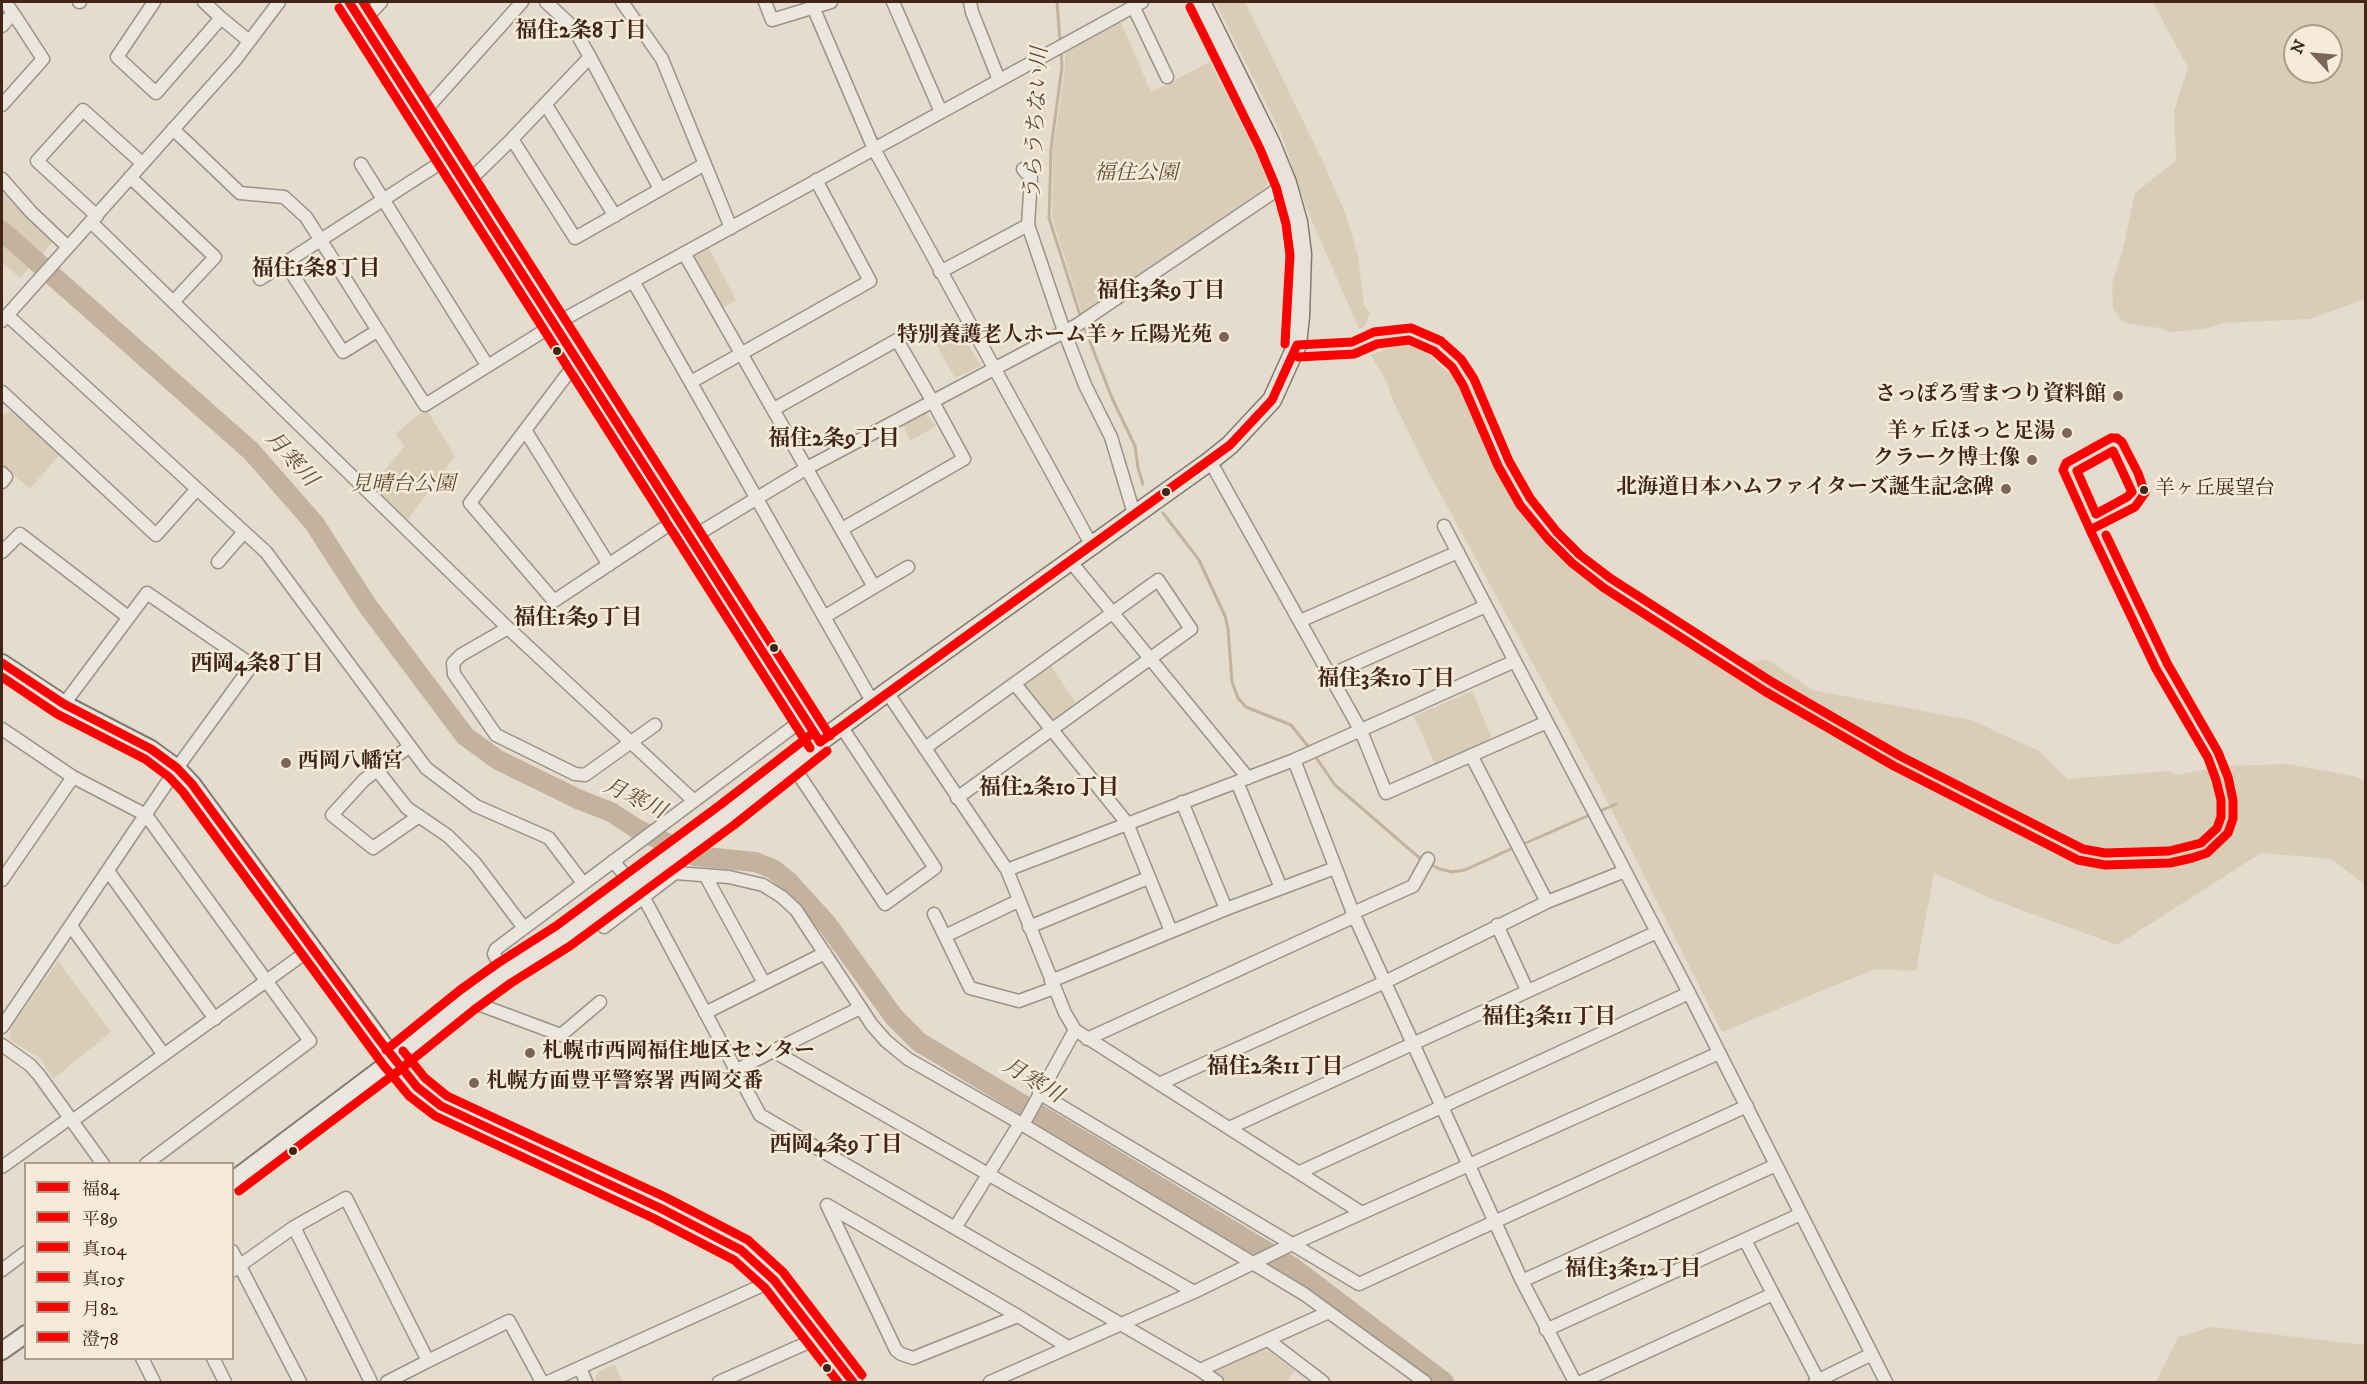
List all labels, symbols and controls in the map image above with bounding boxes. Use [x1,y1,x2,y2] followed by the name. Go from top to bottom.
[515,19,647,45] district label: 福住2条8丁目
[2283,24,2343,84] north arrow
[2287,37,2310,57] text: N
[1021,46,1055,202] water label: うらうちない川
[1094,162,1178,188] park label: 福住公園
[251,257,381,283] district label: 福住1条8丁目
[1096,279,1226,305] district label: 福住3条9丁目
[897,324,1212,350] place label: 特別養護老人ホーム羊ヶ丘陽光苑
[1217,330,1231,344] marker: 特別養護老人ホーム羊ヶ丘陽光苑
[551,345,563,357] unlabelled marker
[1875,383,2106,409] place label: さっぽろ雪まつり資料館
[2111,389,2125,403] marker: さっぽろ雪まつり資料館
[1887,420,2055,446] place label: 羊ヶ丘ほっと足湯
[2060,426,2074,440] marker: 羊ヶ丘ほっと足湯
[258,427,322,493] water label: 月寒川
[768,427,900,453] district label: 福住2条9丁目
[1873,447,2020,473] place label: クラーク博士像
[2025,453,2039,467] marker: クラーク博士像
[351,473,455,499] park label: 見晴台公園
[1616,476,1994,502] place label: 北海道日本ハムファイターズ誕生記念碑
[2155,478,2275,502] place label: 羊ヶ丘展望台
[1999,482,2013,496] marker: 北海道日本ハムファイターズ誕生記念碑
[2138,484,2150,496] marker: 羊ヶ丘展望台
[1160,486,1172,498] unlabelled marker
[513,606,643,632] district label: 福住1条9丁目
[768,642,780,654] unlabelled marker
[190,652,324,678] district label: 西岡4条8丁目
[1317,667,1455,693] district label: 福住3条10丁目
[298,750,403,776] place label: 西岡八幡宮
[279,756,293,770] marker: 西岡八幡宮
[599,774,669,826] water label: 月寒川
[979,776,1119,802] district label: 福住2条10丁目
[1482,1005,1616,1031] district label: 福住3条11丁目
[542,1040,815,1066] place label: 札幌市西岡福住地区センター
[523,1046,537,1060] marker: 札幌市西岡福住地区センター
[997,1054,1067,1110] water label: 月寒川
[1207,1055,1343,1081] district label: 福住2条11丁目
[486,1070,764,1096] place label: 札幌方面豊平警察署 西岡交番
[467,1076,481,1090] marker: 札幌方面豊平警察署 西岡交番
[769,1133,903,1159] district label: 西岡4条9丁目
[287,1145,299,1157] unlabelled marker
[24,1162,234,1360] legend
[82,1179,119,1201] text: 福84
[82,1209,118,1231] text: 平89
[82,1239,127,1261] text: 真104
[1564,1257,1702,1283] district label: 福住3条12丁目
[82,1269,125,1291] text: 真105
[82,1299,118,1321] text: 月82
[82,1329,119,1351] text: 澄78
[821,1362,833,1374] unlabelled marker

